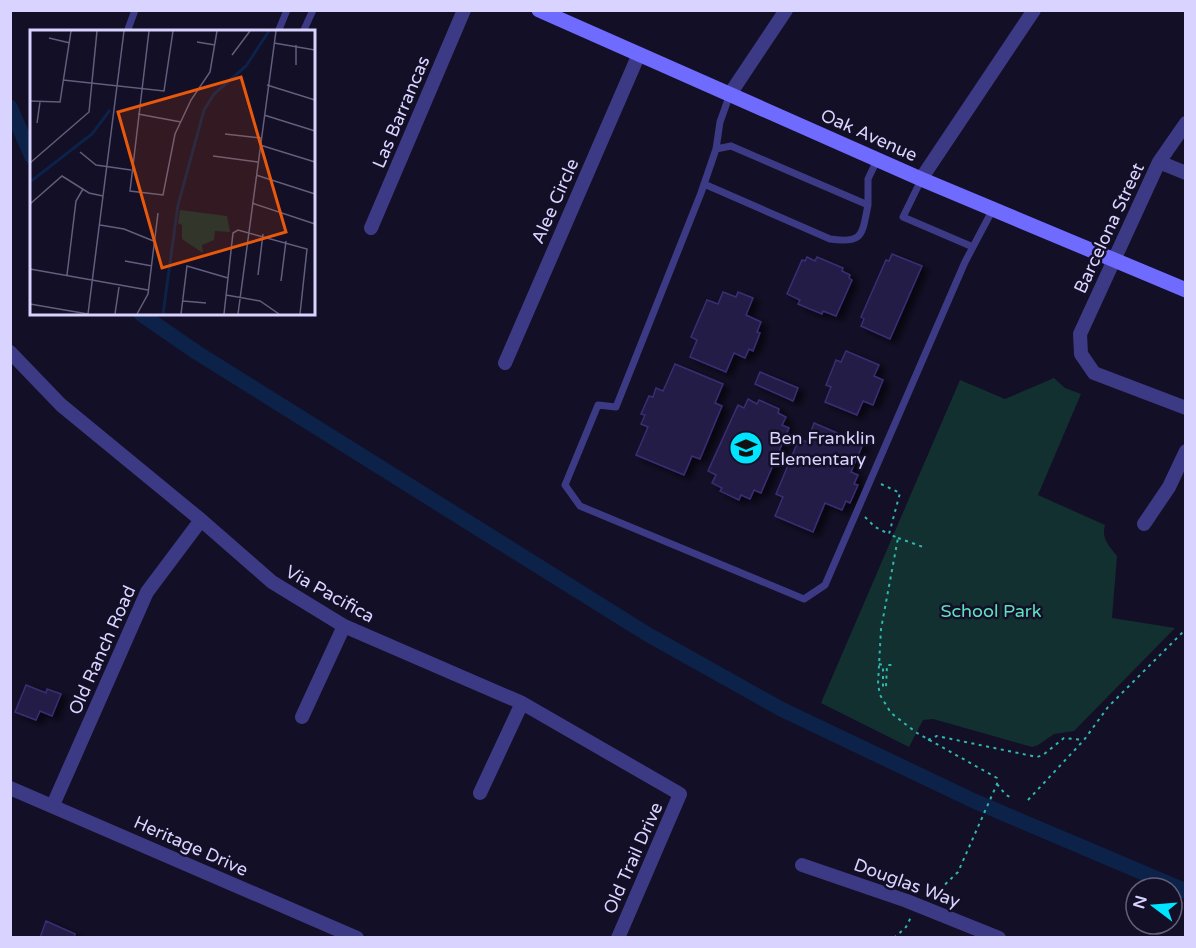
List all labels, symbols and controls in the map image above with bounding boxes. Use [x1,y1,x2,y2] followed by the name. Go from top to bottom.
[30,30,315,315] inset map
[368,53,434,171] street label: Las Barrancas
[817,104,921,166] street label: Oak Avenue
[526,155,584,247] street label: Alee Circle
[1069,159,1149,297] street label: Barcelona Street
[769,427,875,470] place label: Ben Franklin Elementary
[728,430,764,466] school or university icon: Ben Franklin Elementary
[282,560,378,628] street label: Via Pacifica
[64,582,140,718] street label: Old Ranch Road
[940,600,1042,622] park label: School Park
[599,799,667,917] street label: Old Trail Drive
[131,811,251,881] street label: Heritage Drive
[851,854,963,913] street label: Douglas Way
[1124,876,1184,936] north arrow
[1129,893,1152,911] text: N

